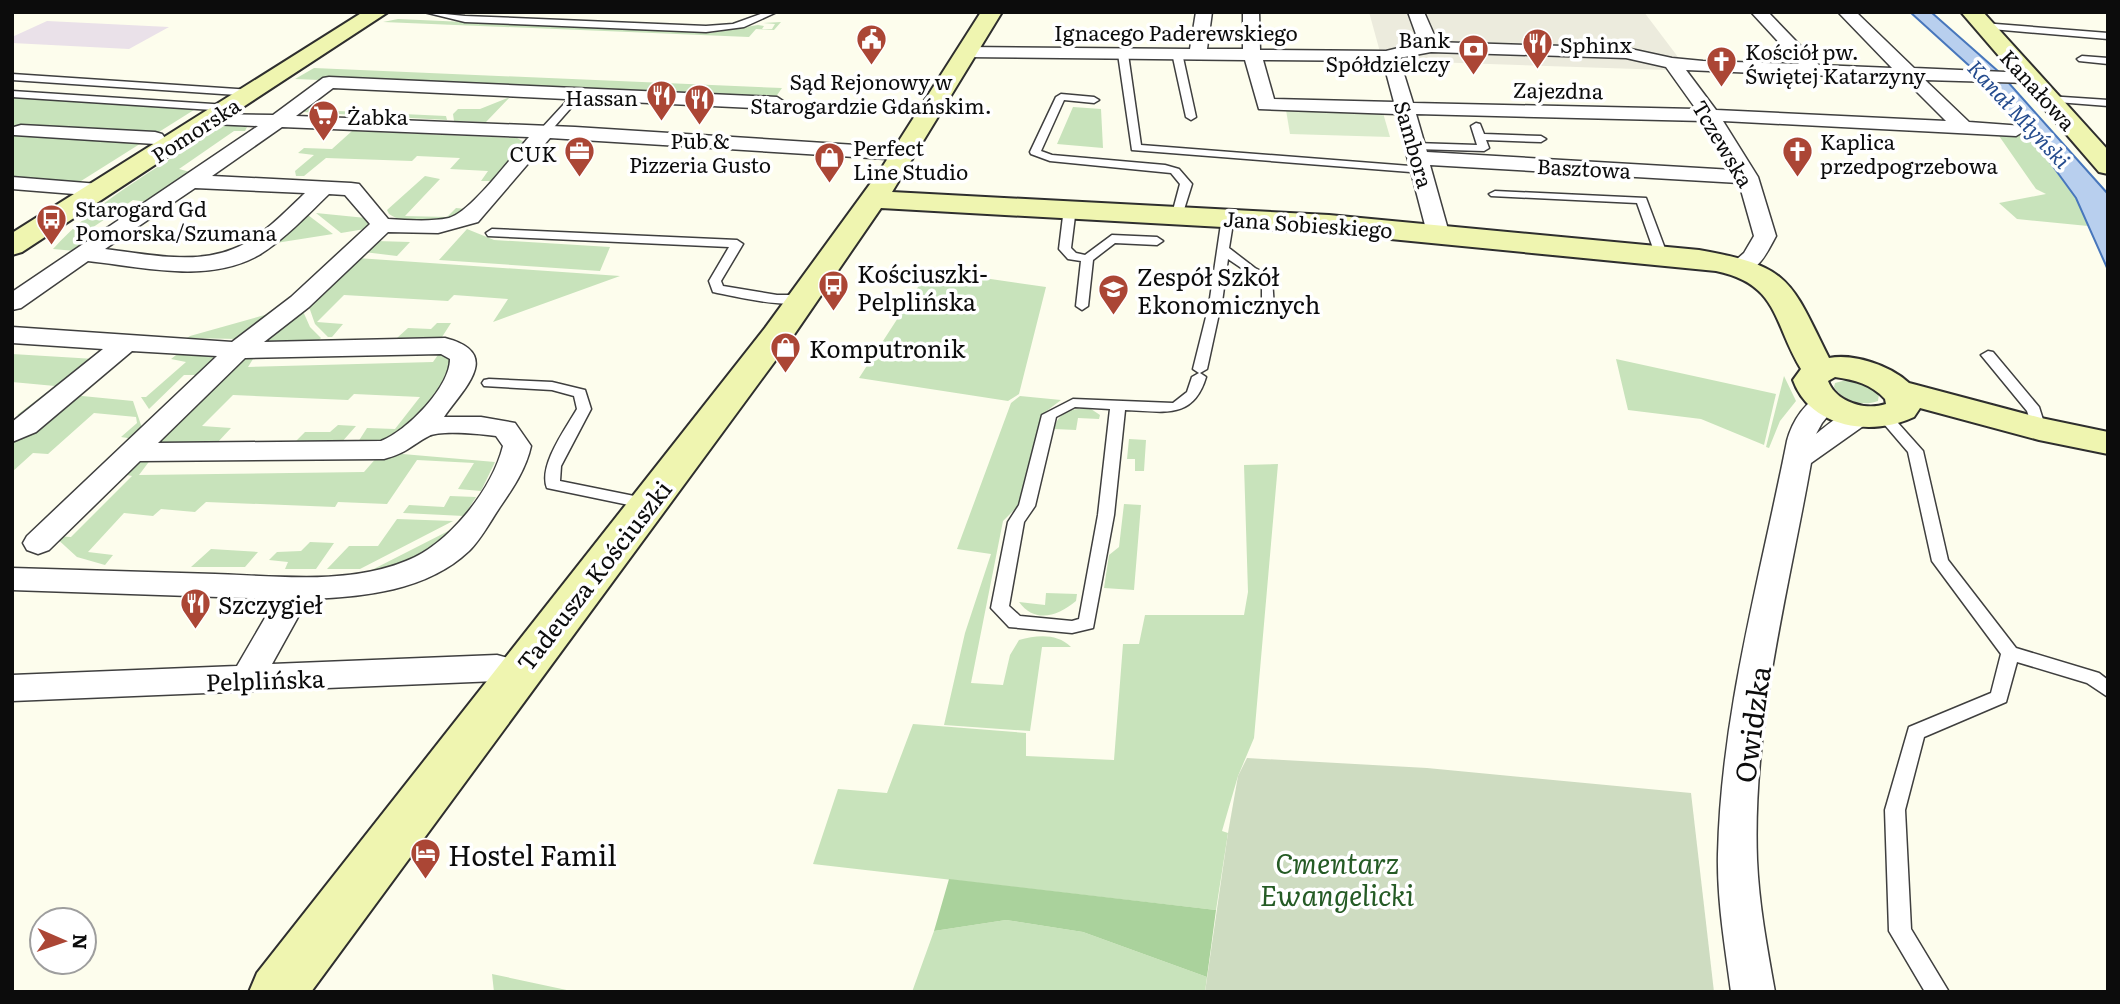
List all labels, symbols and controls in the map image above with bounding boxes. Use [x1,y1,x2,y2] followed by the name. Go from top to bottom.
[1054,16,1298,47] street label: Ignacego Paderewskiego
[854,23,888,67] public building icon: Sąd Rejonowy w Starogardzie Gdańskim.
[1325,23,1451,78] place label: Bank Spółdzielczy
[1520,26,1554,70] restaurant icon: Sphinx
[1560,28,1632,59] place label: Sphinx
[1456,33,1490,77] bank icon: Bank Spółdzielczy
[1745,35,1927,90] place label: Kościół pw. Świętej Katarzyny
[1994,41,2084,137] street label: Kanałowa
[1705,45,1739,89] church icon: Kościół pw. Świętej Katarzyny
[1962,52,2079,175] water label: Kanał Młyński
[750,65,992,120] place label: Sąd Rejonowy w Starogardzie Gdańskim.
[1513,73,1604,105] street label: Zajezdna
[644,79,678,123] restaurant icon: Hassan
[565,81,638,112] place label: Hassan
[683,82,717,126] restaurant icon: Pub & Pizzeria Gusto
[144,88,246,169] street label: Pomorska
[1686,93,1763,193] street label: Tczewska
[1388,97,1442,192] street label: Sambora
[307,98,341,142] supermarket icon: Żabka
[347,100,409,131] place label: Żabka
[629,124,771,179] place label: Pub & Pizzeria Gusto
[1820,125,1999,180] place label: Kaplica przedpogrzebowa
[853,131,968,186] place label: Perfect Line Studio
[563,135,597,179] office icon: CUK
[1780,135,1814,179] church icon: Kaplica przedpogrzebowa
[509,137,557,168] place label: CUK
[813,141,847,185] shop icon: Perfect Line Studio
[1536,149,1632,185] street label: Basztowa
[75,192,277,247] place label: Starogard Gd Pomorska/Szumana
[35,202,69,246] bus stop icon: Starogard Gd Pomorska/Szumana
[1222,202,1394,244] street label: Jana Sobieskiego
[857,255,988,318] place label: Kościuszki- Pelplińska
[1137,258,1320,321] place label: Zespół Szkół Ekonomicznych
[817,269,851,313] bus stop icon: Kościuszki- Pelplińska
[1097,272,1131,316] school or university icon: Zespół Szkół Ekonomicznych
[769,330,803,374] shop icon: Komputronik
[809,330,966,365] place label: Komputronik
[507,472,679,678] street label: Tadeusza Kościuszki
[178,586,212,630] restaurant icon: Szczygieł
[218,586,323,621] place label: Szczygieł
[205,659,325,699] street label: Pelplińska
[1722,663,1780,785] street label: Owidzka
[448,833,617,875] place label: Hostel Famil
[408,837,442,881] hotel icon: Hostel Famil
[1260,841,1415,915] park label: Cmentarz Ewangelicki
[28,906,98,976] north arrow
[67,933,95,950] text: N

